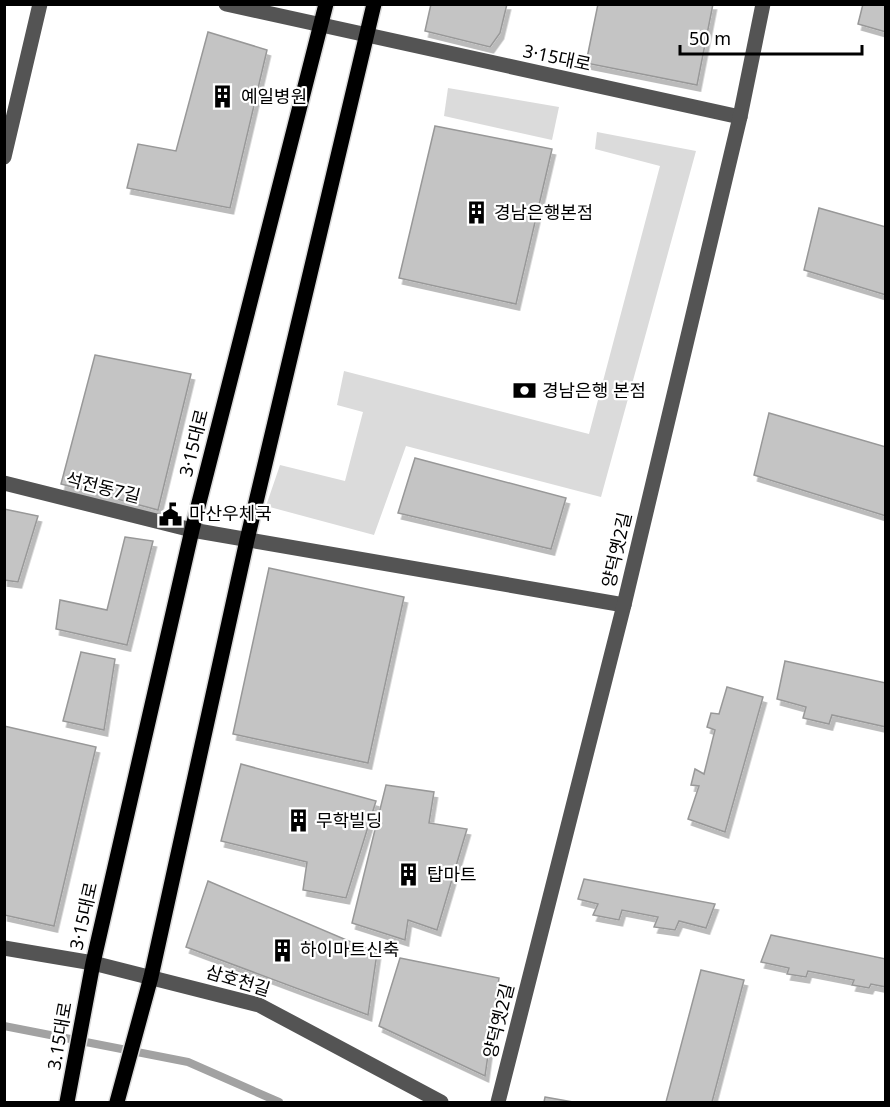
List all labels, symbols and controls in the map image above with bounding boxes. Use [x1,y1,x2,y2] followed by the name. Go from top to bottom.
[680,18,862,56] scale bar
[689,26,731,50] text: 50 m
[521,38,593,76] street label: 3·15대로
[210,84,236,110] building icon: 예일병원
[241,84,307,108] place label: 예일병원
[463,200,489,226] building icon: 경남은행본점
[494,200,593,224] place label: 경남은행본점
[511,378,537,404] bank icon: 경남은행 본점
[542,378,646,402] place label: 경남은행 본점
[173,406,213,479] street label: 3·15대로
[63,466,143,508] street label: 석전동7길
[158,501,184,527] public building icon: 마산우체국
[189,501,272,525] place label: 마산우체국
[596,510,636,590] street label: 양덕옛2길
[285,808,311,834] building icon: 무학빌딩
[316,808,382,832] place label: 무학빌딩
[396,862,422,888] building icon: 탑마트
[427,862,477,886] place label: 탑마트
[64,880,102,952] street label: 3·15대로
[269,937,295,963] building icon: 하이마트신축
[300,937,399,961] place label: 하이마트신축
[203,959,273,1001] street label: 삼호천길
[477,981,519,1061] street label: 양덕옛2길
[41,1000,77,1072] street label: 3.15대로

